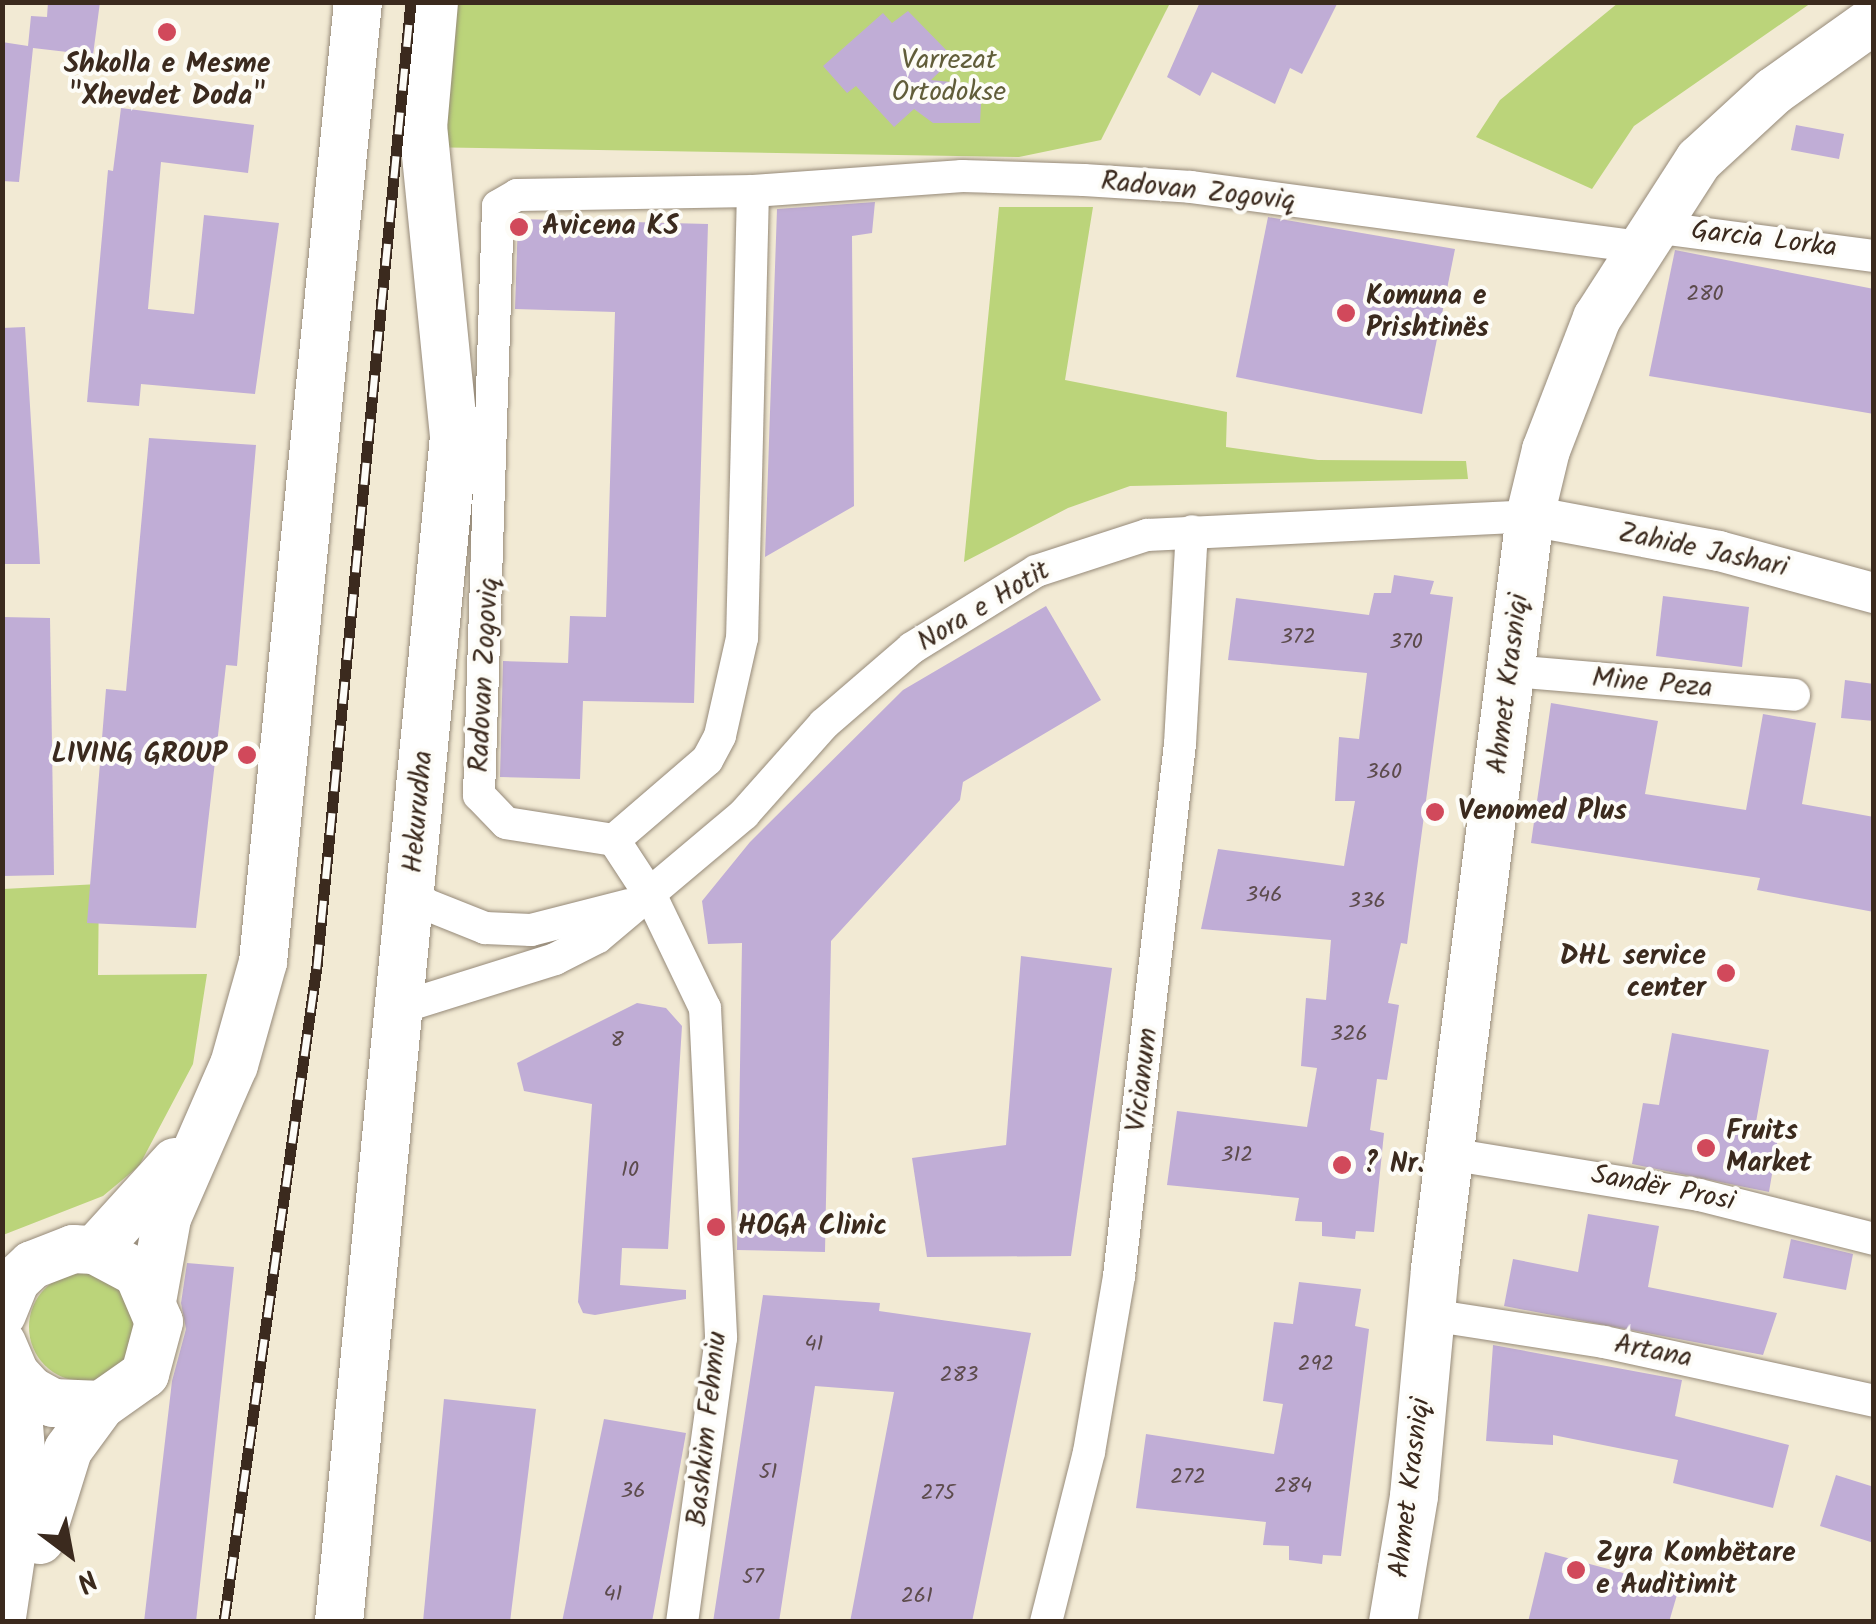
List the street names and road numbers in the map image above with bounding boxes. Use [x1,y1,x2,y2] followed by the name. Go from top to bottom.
[1099,165,1297,219] street label: Radovan Zogoviq
[1689,214,1839,266] street label: Garcia Lorka
[1615,517,1791,585] street label: Zahide Jashari
[912,554,1056,660] street label: Nora e Hotit
[463,577,507,773] street label: Radovan Zogoviq
[1481,592,1537,776] street label: Ahmet Krasniqi
[1590,662,1714,706] street label: Mine Peza
[397,749,441,875] street label: Hekurudha
[1120,1026,1166,1134] street label: Vicianum
[1588,1159,1738,1219] street label: Sandër Prosi
[1611,1328,1695,1376] street label: Artana
[681,1330,735,1528] street label: Bashkim Fehmiu
[1383,1396,1439,1580] street label: Ahmet Krasniqi

